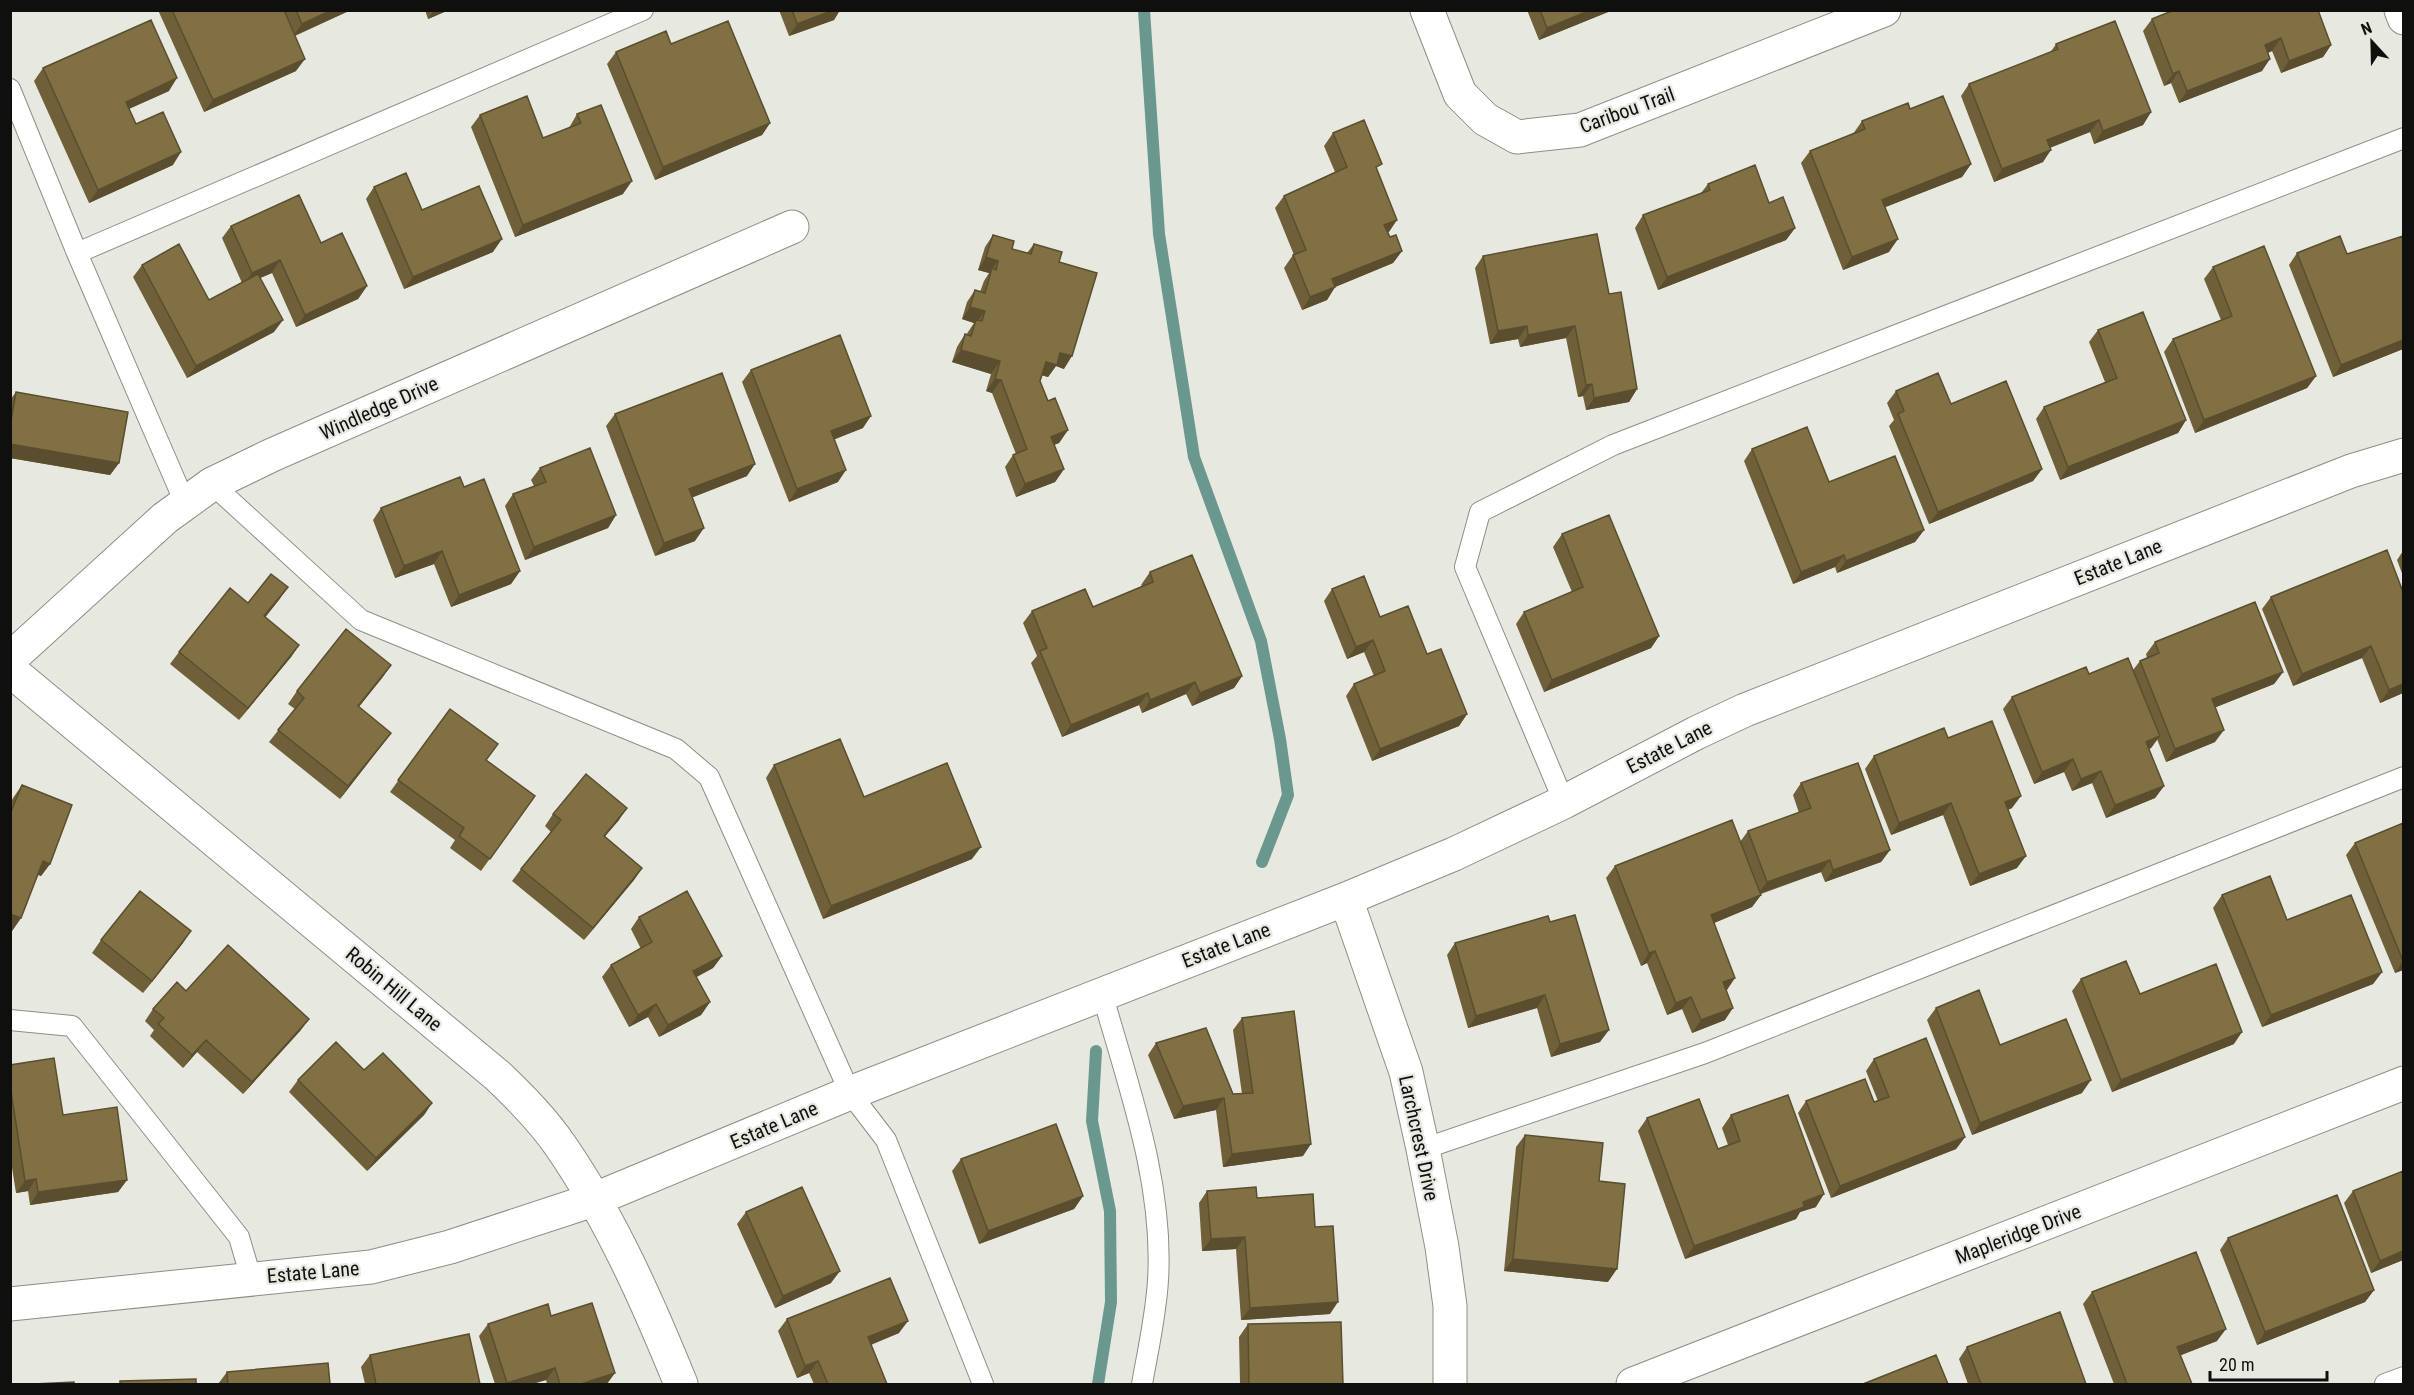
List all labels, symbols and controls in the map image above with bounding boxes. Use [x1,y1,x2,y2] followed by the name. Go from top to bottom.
[2342,12,2402,72] north arrow
[2358,18,2375,39] text: N
[1576,82,1678,138] street label: Caribou Trail
[316,371,442,445] street label: Windledge Drive
[2071,534,2165,590] street label: Estate Lane
[1622,715,1716,779] street label: Estate Lane
[1178,917,1274,973] street label: Estate Lane
[341,942,447,1036] street label: Robin Hill Lane
[1394,1073,1444,1203] street label: Larchcrest Drive
[727,1096,821,1154] street label: Estate Lane
[1952,1199,2084,1269] street label: Mapleridge Drive
[266,1256,360,1288] street label: Estate Lane
[2210,1344,2327,1382] scale bar
[2219,1354,2254,1375] text: 20 m

